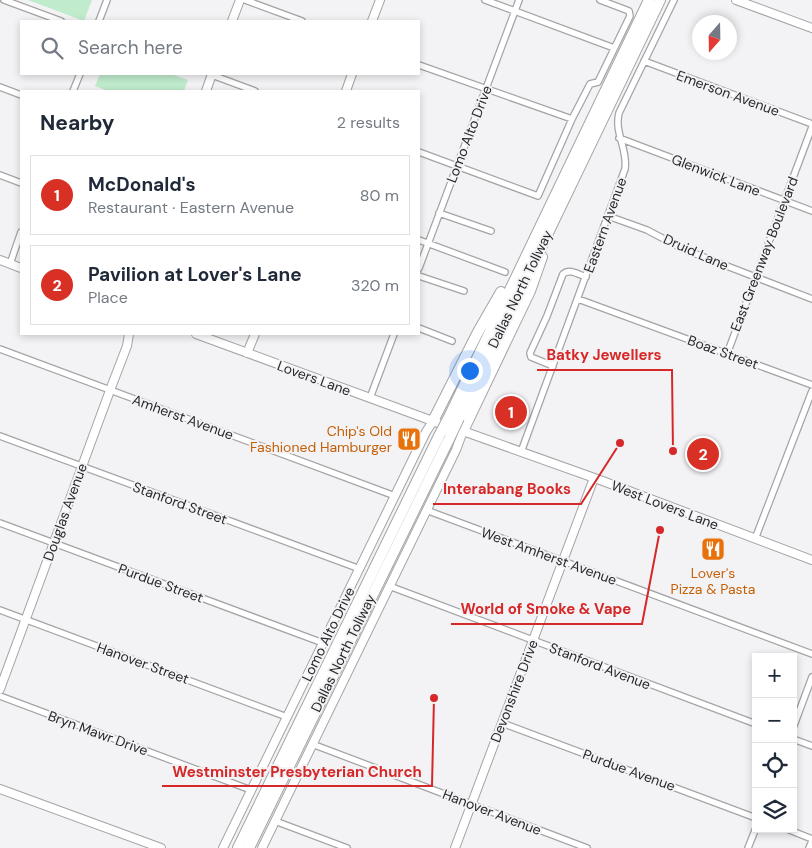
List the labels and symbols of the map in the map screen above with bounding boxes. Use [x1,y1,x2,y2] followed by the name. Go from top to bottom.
[692,15,737,60] north arrow
[674,66,782,120] street label: Emerson Avenue
[442,83,496,185] street label: Lomo Alto Drive
[669,150,763,200] street label: Glenwick Lane
[726,174,802,334] street label: East Greenway Boulevard
[579,175,631,275] street label: Eastern Avenue
[484,227,556,351] street label: Dallas North Tollway
[661,230,732,274] street label: Druid Lane
[685,331,761,373] street label: Boaz Street
[537,340,672,370] callout: Batky Jewellers
[546,345,662,365] text: Batky Jewellers
[275,356,353,400] street label: Lovers Lane
[457,358,483,384] your location
[130,390,236,444] street label: Amherst Avenue
[495,393,527,431] pin: 1
[250,422,392,456] place label: Chip's Old Fashioned Hamburger
[396,426,422,452] restaurant icon: Chip's Old Fashioned Hamburger
[687,435,719,473] pin: 2
[39,461,91,563] street label: Douglas Avenue
[433,474,581,504] callout: Interabang Books
[609,476,721,534] street label: West Lovers Lane
[130,478,230,528] street label: Stanford Street
[443,479,571,499] text: Interabang Books
[479,523,619,589] street label: West Amherst Avenue
[700,536,726,562] restaurant icon: Lover's Pizza & Pasta
[116,559,206,607] street label: Purdue Street
[671,564,755,598] place label: Lover's Pizza & Pasta
[297,584,359,684] street label: Lomo Alto Drive
[307,591,379,715] street label: Dallas North Tollway
[451,594,642,624] callout: World of Smoke & Vape
[461,599,631,619] text: World of Smoke & Vape
[486,637,542,745] street label: Devonshire Drive
[94,638,192,688] street label: Hanover Street
[547,638,653,694] street label: Stanford Avenue
[46,707,151,759] street label: Bryn Mawr Drive
[580,745,678,795] street label: Purdue Avenue
[162,756,432,786] callout: Westminster Presbyterian Church
[172,762,422,782] text: Westminster Presbyterian Church
[440,785,544,839] street label: Hanover Avenue

